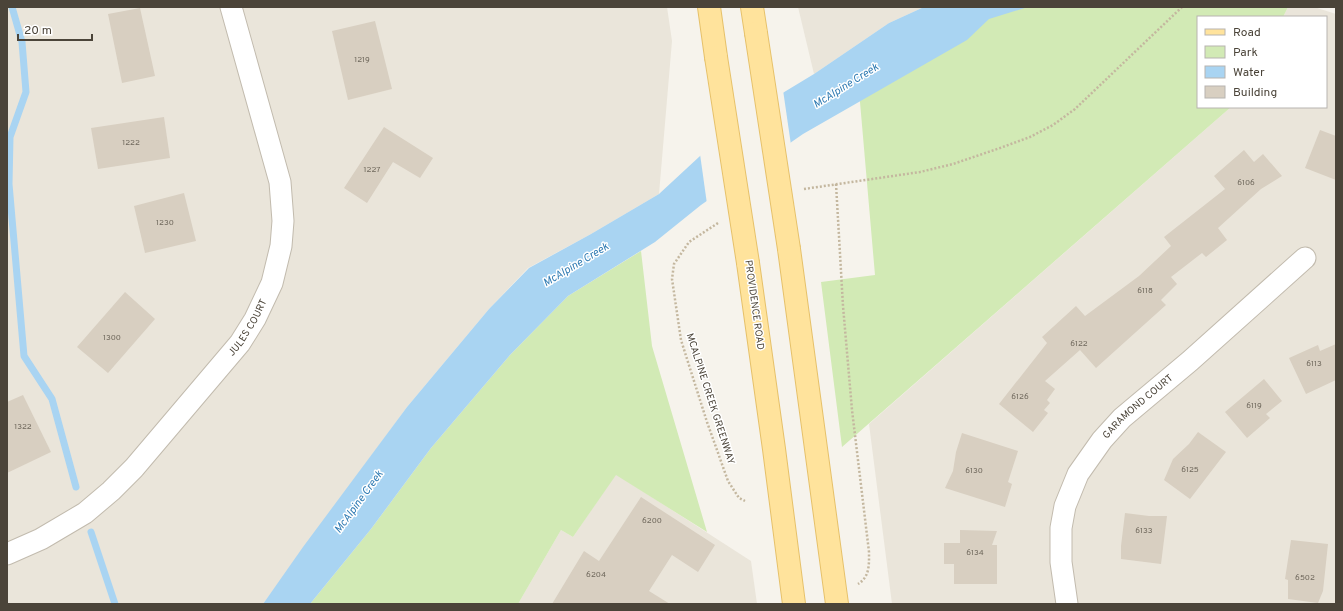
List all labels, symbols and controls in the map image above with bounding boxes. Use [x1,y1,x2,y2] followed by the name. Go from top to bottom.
[18,16,92,42] scale bar
[1197,16,1327,108] legend
[24,23,52,39] text: 20 m
[1233,25,1261,41] text: Road
[1233,45,1258,61] text: Park
[354,55,370,65] house number: 1219
[811,60,882,112] water label: McAlpine Creek
[1233,65,1265,81] text: Water
[1233,85,1277,101] text: Building
[122,138,140,148] house number: 1222
[364,165,380,175] house number: 1227
[1237,178,1255,188] house number: 6106
[156,218,174,228] house number: 1230
[541,240,612,290] water label: McAlpine Creek
[741,259,767,351] street label: PROVIDENCE ROAD
[1137,286,1153,296] house number: 6118
[225,297,270,359] street label: JULES COURT
[683,332,738,467] street label: MCALPINE CREEK GREENWAY
[103,333,121,343] house number: 1300
[1070,339,1088,349] house number: 6122
[1306,359,1322,369] house number: 6113
[1100,371,1176,442] street label: GARAMOND COURT
[1011,392,1029,402] house number: 6126
[1246,401,1262,411] house number: 6119
[14,422,32,432] house number: 1322
[1181,465,1199,475] house number: 6125
[965,466,983,476] house number: 6130
[332,467,387,536] water label: McAlpine Creek
[642,516,662,526] house number: 6200
[1135,526,1153,536] house number: 6133
[966,548,984,558] house number: 6134
[586,570,606,580] house number: 6204
[1295,573,1315,583] house number: 6502

